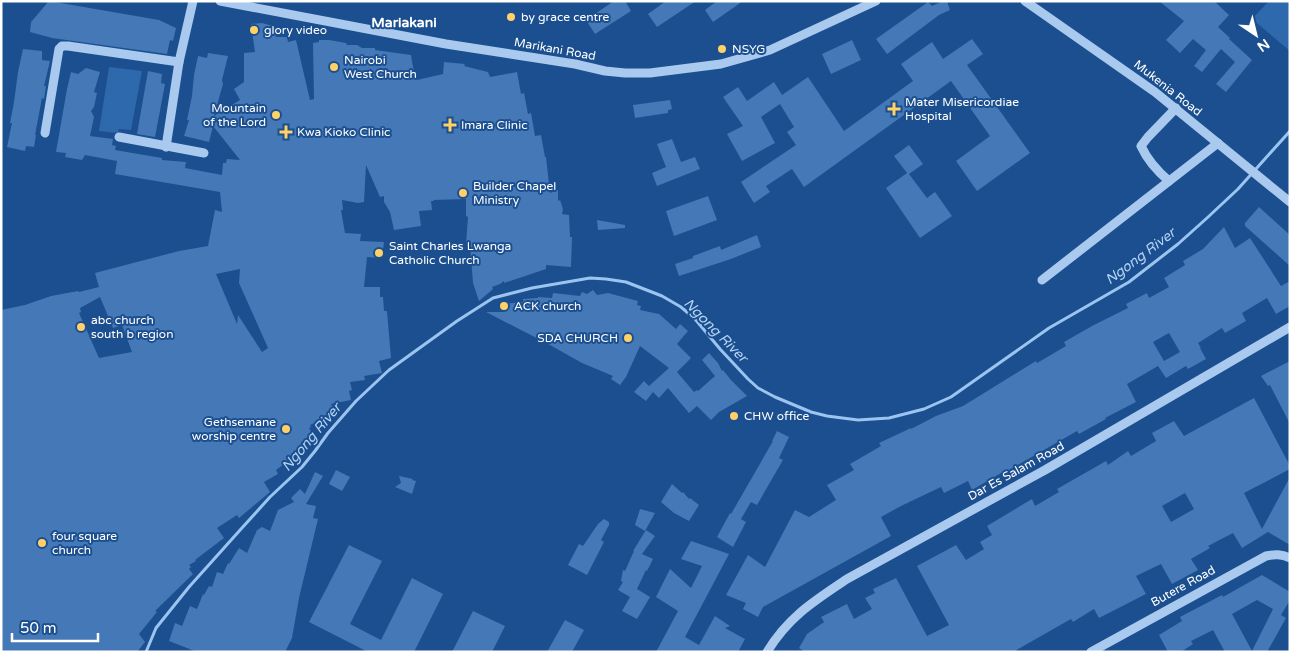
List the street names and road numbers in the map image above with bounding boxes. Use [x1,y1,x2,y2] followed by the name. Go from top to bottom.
[513,35,597,63] street label: Marikani Road
[1131,57,1205,119] street label: Mukenia Road
[965,439,1067,503] street label: Dar Es Salam Road
[1148,563,1218,609] street label: Butere Road

